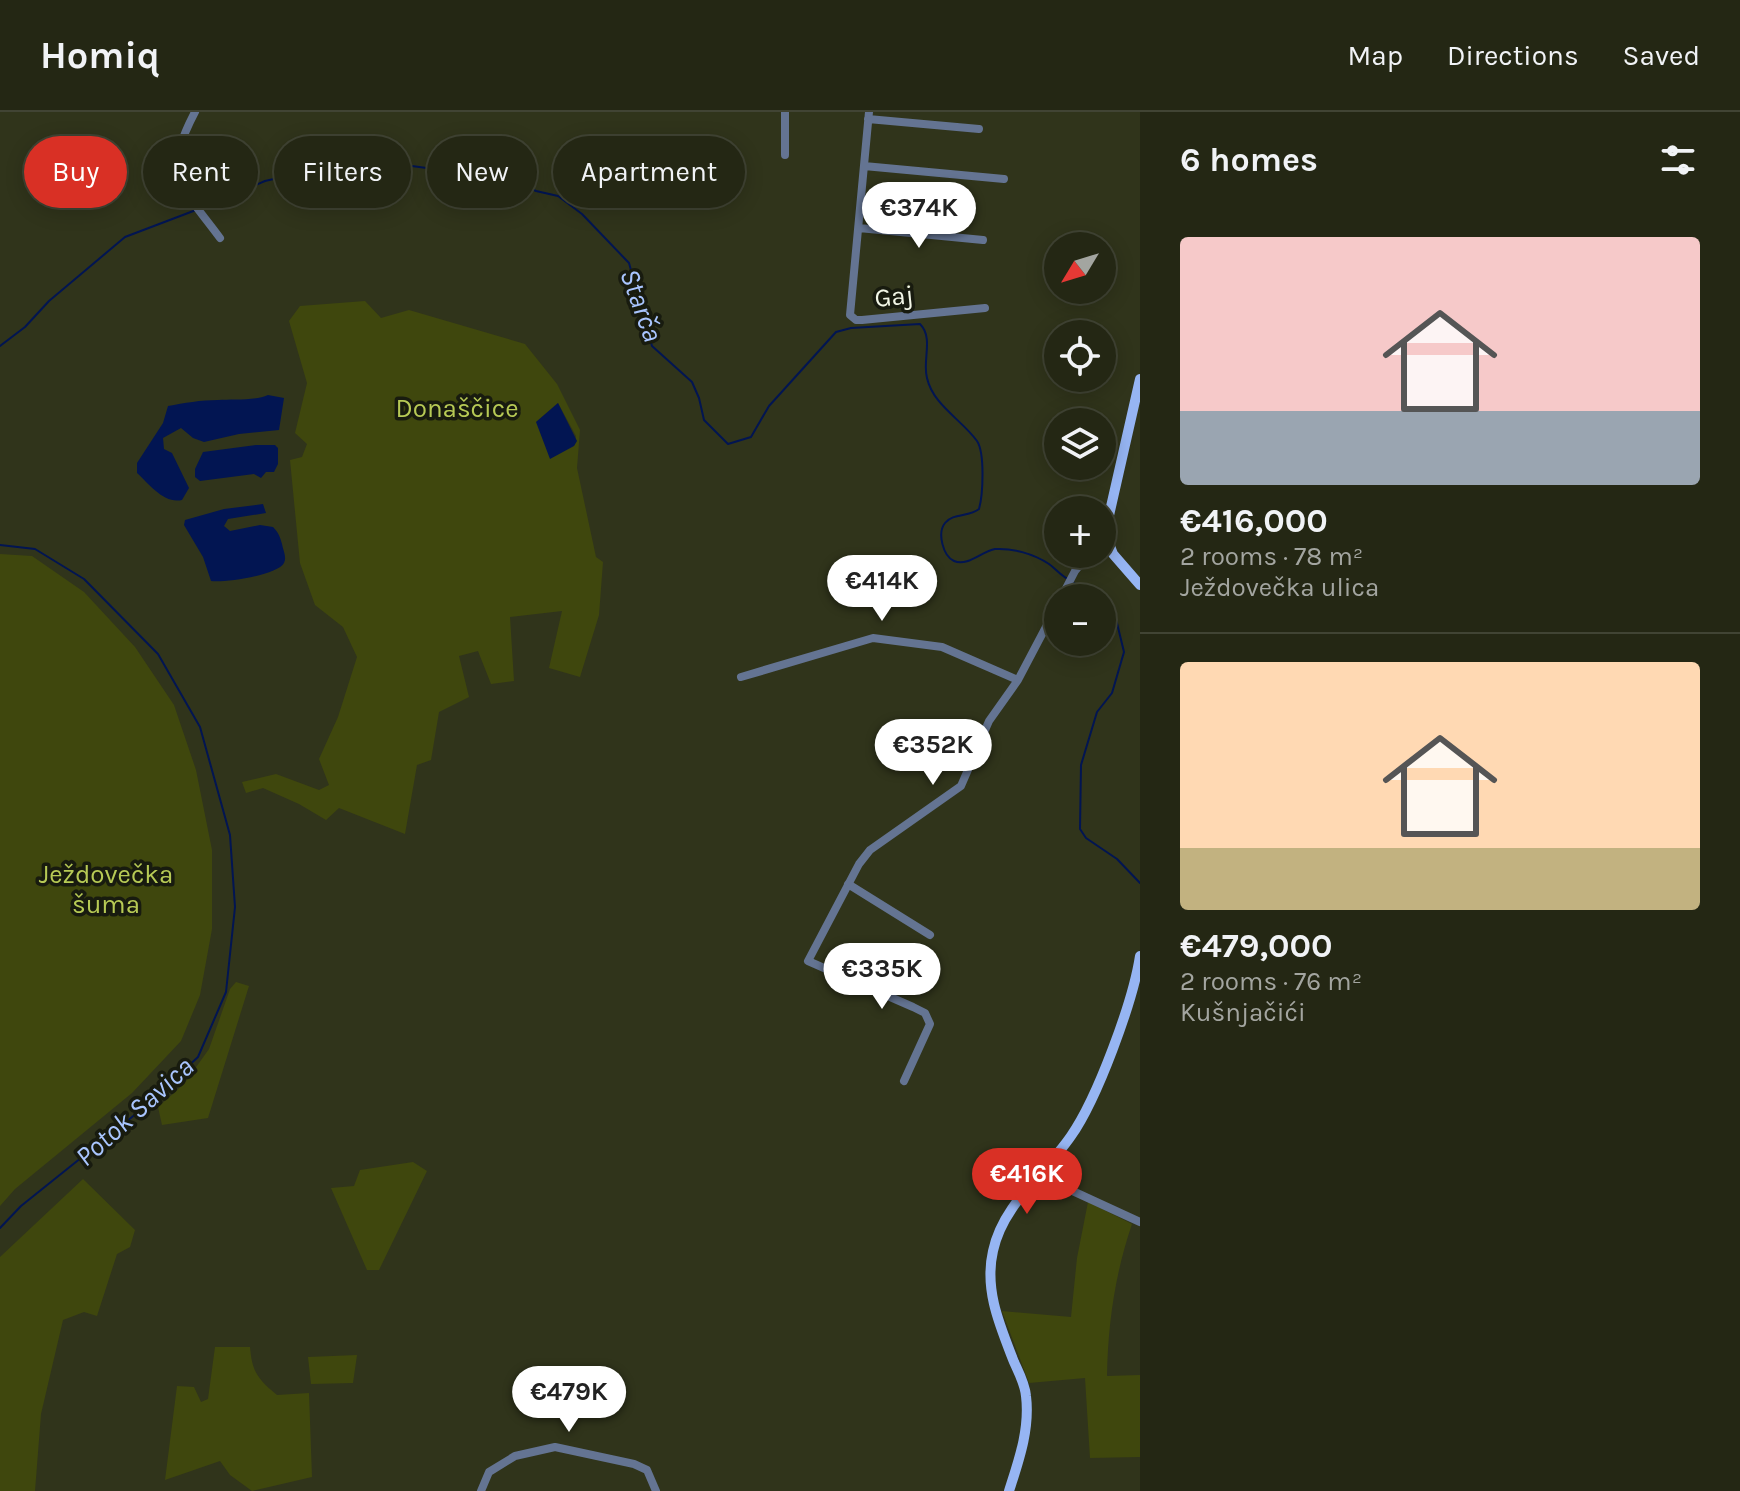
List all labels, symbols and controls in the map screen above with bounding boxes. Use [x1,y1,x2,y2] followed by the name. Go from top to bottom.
[40,33,160,78] text: Homiq
[1348,39,1403,72] text: Map
[1447,39,1579,72] text: Directions
[1623,39,1700,72] text: Saved
[24,136,127,208] chip: Buy
[143,136,258,208] chip: Rent
[274,136,411,208] chip: Filters
[427,136,537,208] chip: New
[553,136,745,208] chip: Apartment
[1656,138,1700,182] icon: filters
[1180,140,1318,180] text: 6 homes
[863,182,975,250] pin: €374K
[880,192,958,223] text: €374K
[1044,232,1116,304] north arrow
[1044,232,1116,656] map controls
[613,264,670,346] water label: Starča
[873,279,915,314] street label: Gaj
[1368,289,1512,433] icon: home
[1044,320,1116,392] button: locate
[396,393,518,424] park label: Donaščice
[1044,408,1116,480] button: layers
[1044,496,1116,568] button: +
[1180,501,1328,541] text: €416,000
[1180,541,1363,572] text: 2 rooms · 78 m²
[826,555,938,623] pin: €414K
[845,565,919,596] text: €414K
[1180,572,1379,603] text: Ježdovečka ulica
[1044,584,1116,656] button: −
[1368,714,1512,858] icon: home
[877,719,989,787] pin: €352K
[893,729,973,760] text: €352K
[39,859,173,920] park label: Ježdovečka šuma
[1180,926,1333,966] text: €479,000
[826,943,938,1011] pin: €335K
[842,953,922,984] text: €335K
[1180,966,1362,997] text: 2 rooms · 76 m²
[1180,997,1306,1028] text: Kušnjačići
[68,1050,200,1173] water label: Potok Savica
[971,1148,1083,1216] pin: €416K
[990,1158,1064,1189] text: €416K
[513,1366,625,1434] pin: €479K
[530,1376,608,1407] text: €479K

